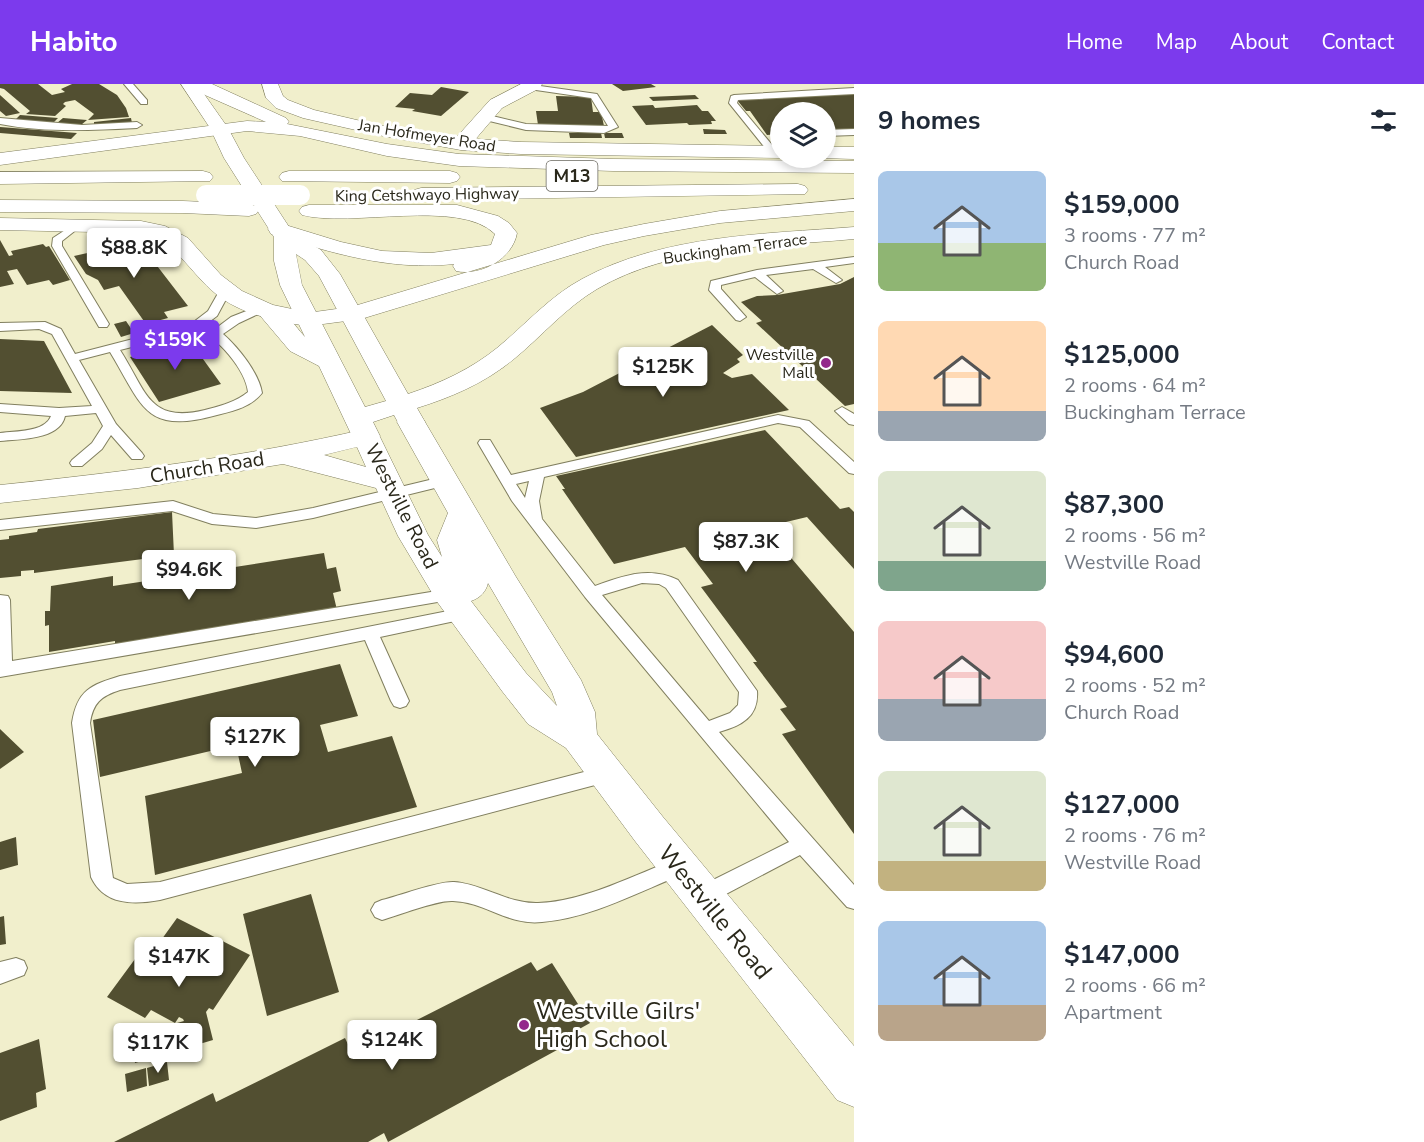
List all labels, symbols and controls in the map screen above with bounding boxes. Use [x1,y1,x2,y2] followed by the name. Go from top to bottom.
[30,23,118,61] text: Habito
[1066,28,1123,56] text: Home
[1156,28,1197,56] text: Map
[1230,28,1288,56] text: About
[1321,28,1394,56] text: Contact
[770,102,836,168] map controls
[770,102,836,168] button: layers
[878,103,980,138] text: 9 homes
[1367,104,1400,137] icon: filters
[355,114,497,158] street label: Jan Hofmeyer Road
[546,161,598,191] road number: M13
[335,182,520,208] street label: King Cetshwayo Highway
[1064,187,1180,222] text: $159,000
[926,195,998,267] icon: home
[1064,222,1206,249] text: 3 rooms · 77 m²
[85,228,183,279] pin: $88.8K
[662,228,809,270] street label: Buckingham Terrace
[101,234,167,261] text: $88.8K
[1064,249,1179,276] text: Church Road
[133,320,217,371] pin: $159K
[144,326,206,353] text: $159K
[1064,337,1180,372] text: $125,000
[746,344,814,384] place label: Westville Mall
[926,345,998,417] icon: home
[621,347,705,398] pin: $125K
[632,353,694,380] text: $125K
[819,356,833,370] marker: Westville Mall
[1064,372,1206,399] text: 2 rooms · 64 m²
[1064,399,1246,426] text: Buckingham Terrace
[358,439,445,573] street label: Westville Road
[148,445,266,490] street label: Church Road
[1064,487,1164,522] text: $87,300
[926,495,998,567] icon: home
[697,522,795,573] pin: $87.3K
[1064,522,1206,549] text: 2 rooms · 56 m²
[713,528,779,555] text: $87.3K
[1064,549,1201,576] text: Westville Road
[140,550,238,601] pin: $94.6K
[156,556,222,583] text: $94.6K
[1064,637,1164,672] text: $94,600
[926,645,998,717] icon: home
[1064,672,1206,699] text: 2 rooms · 52 m²
[1064,699,1179,726] text: Church Road
[213,717,297,768] pin: $127K
[224,723,286,750] text: $127K
[1064,787,1180,822] text: $127,000
[926,795,998,867] icon: home
[1064,822,1206,849] text: 2 rooms · 76 m²
[651,838,779,986] street label: Westville Road
[1064,849,1201,876] text: Westville Road
[137,937,221,988] pin: $147K
[1064,937,1180,972] text: $147,000
[148,943,210,970] text: $147K
[926,945,998,1017] icon: home
[1064,972,1206,999] text: 2 rooms · 66 m²
[536,995,700,1055] place label: Westville Gilrs' High School
[1064,999,1162,1026] text: Apartment
[517,1018,531,1032] marker: Westville Gilrs' High School
[350,1020,434,1071] pin: $124K
[116,1023,200,1074] pin: $117K
[361,1026,423,1053] text: $124K
[127,1029,189,1056] text: $117K

